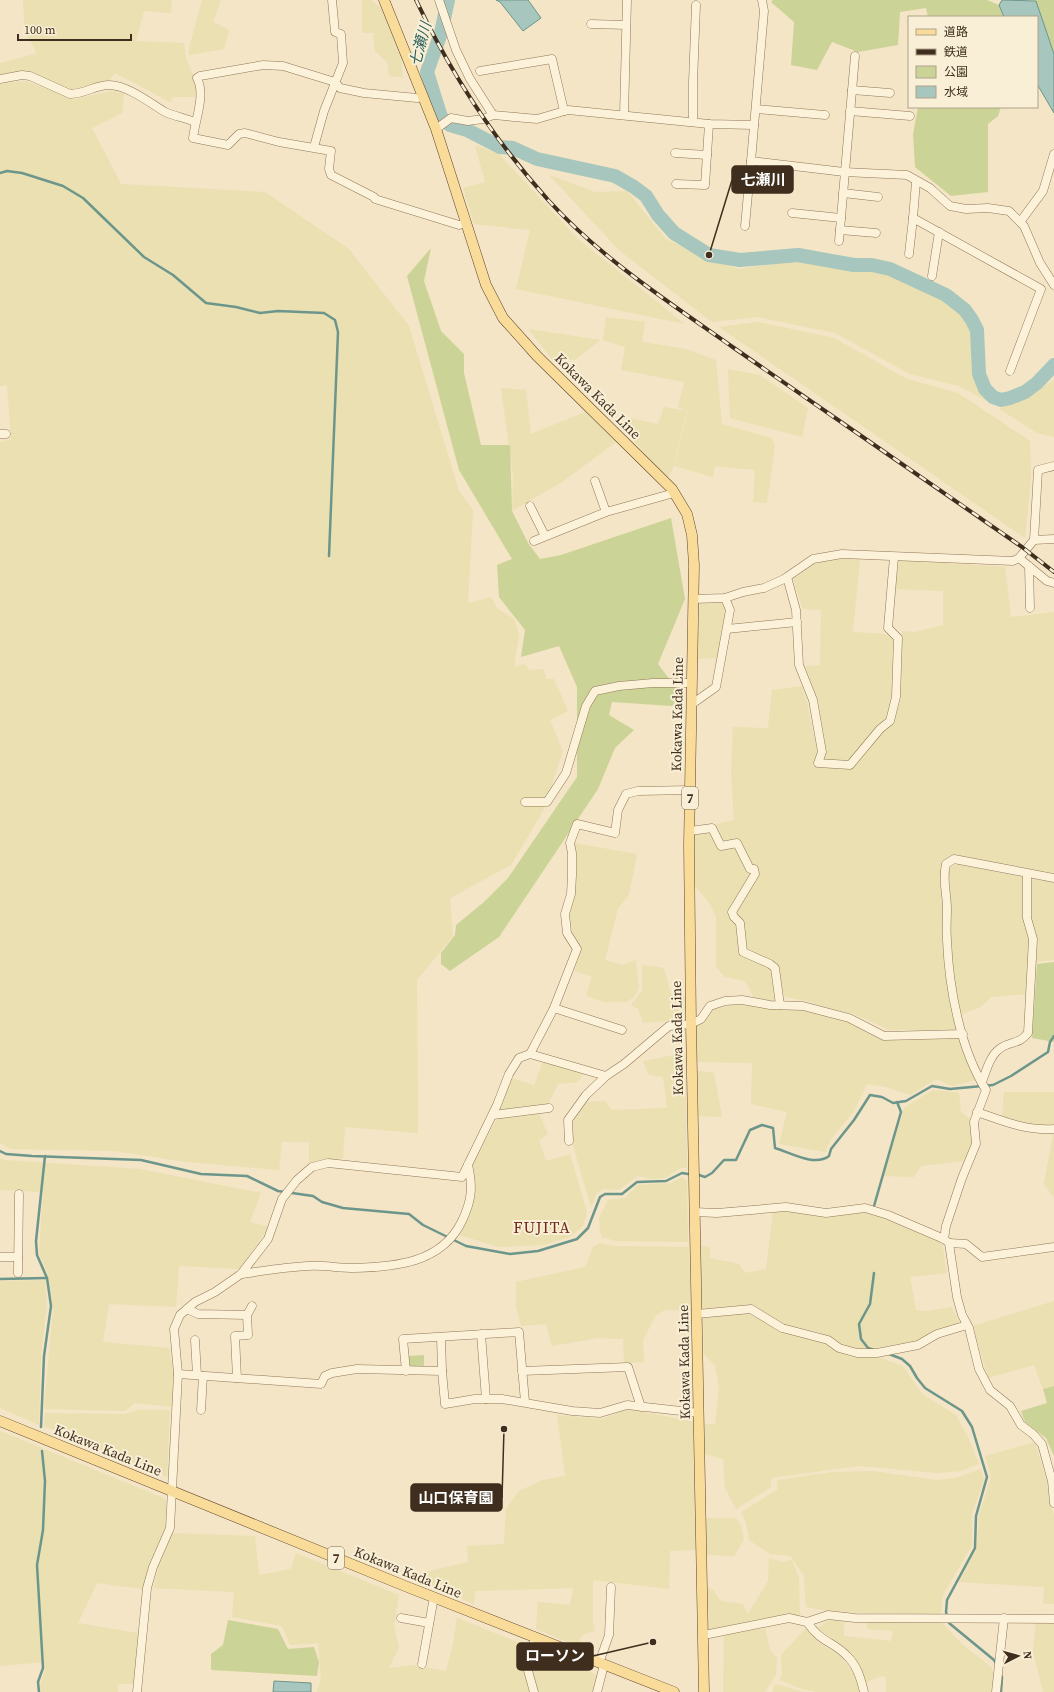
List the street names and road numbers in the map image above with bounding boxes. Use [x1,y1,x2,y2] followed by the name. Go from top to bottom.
[550,348,646,444] street label: Kokawa Kada Line
[666,657,688,771] street label: Kokawa Kada Line
[682,787,698,809] road number: 7
[666,981,688,1095] street label: Kokawa Kada Line
[673,1305,695,1419] street label: Kokawa Kada Line
[51,1419,165,1481] street label: Kokawa Kada Line
[351,1541,465,1603] street label: Kokawa Kada Line
[328,1547,344,1569] road number: 7

